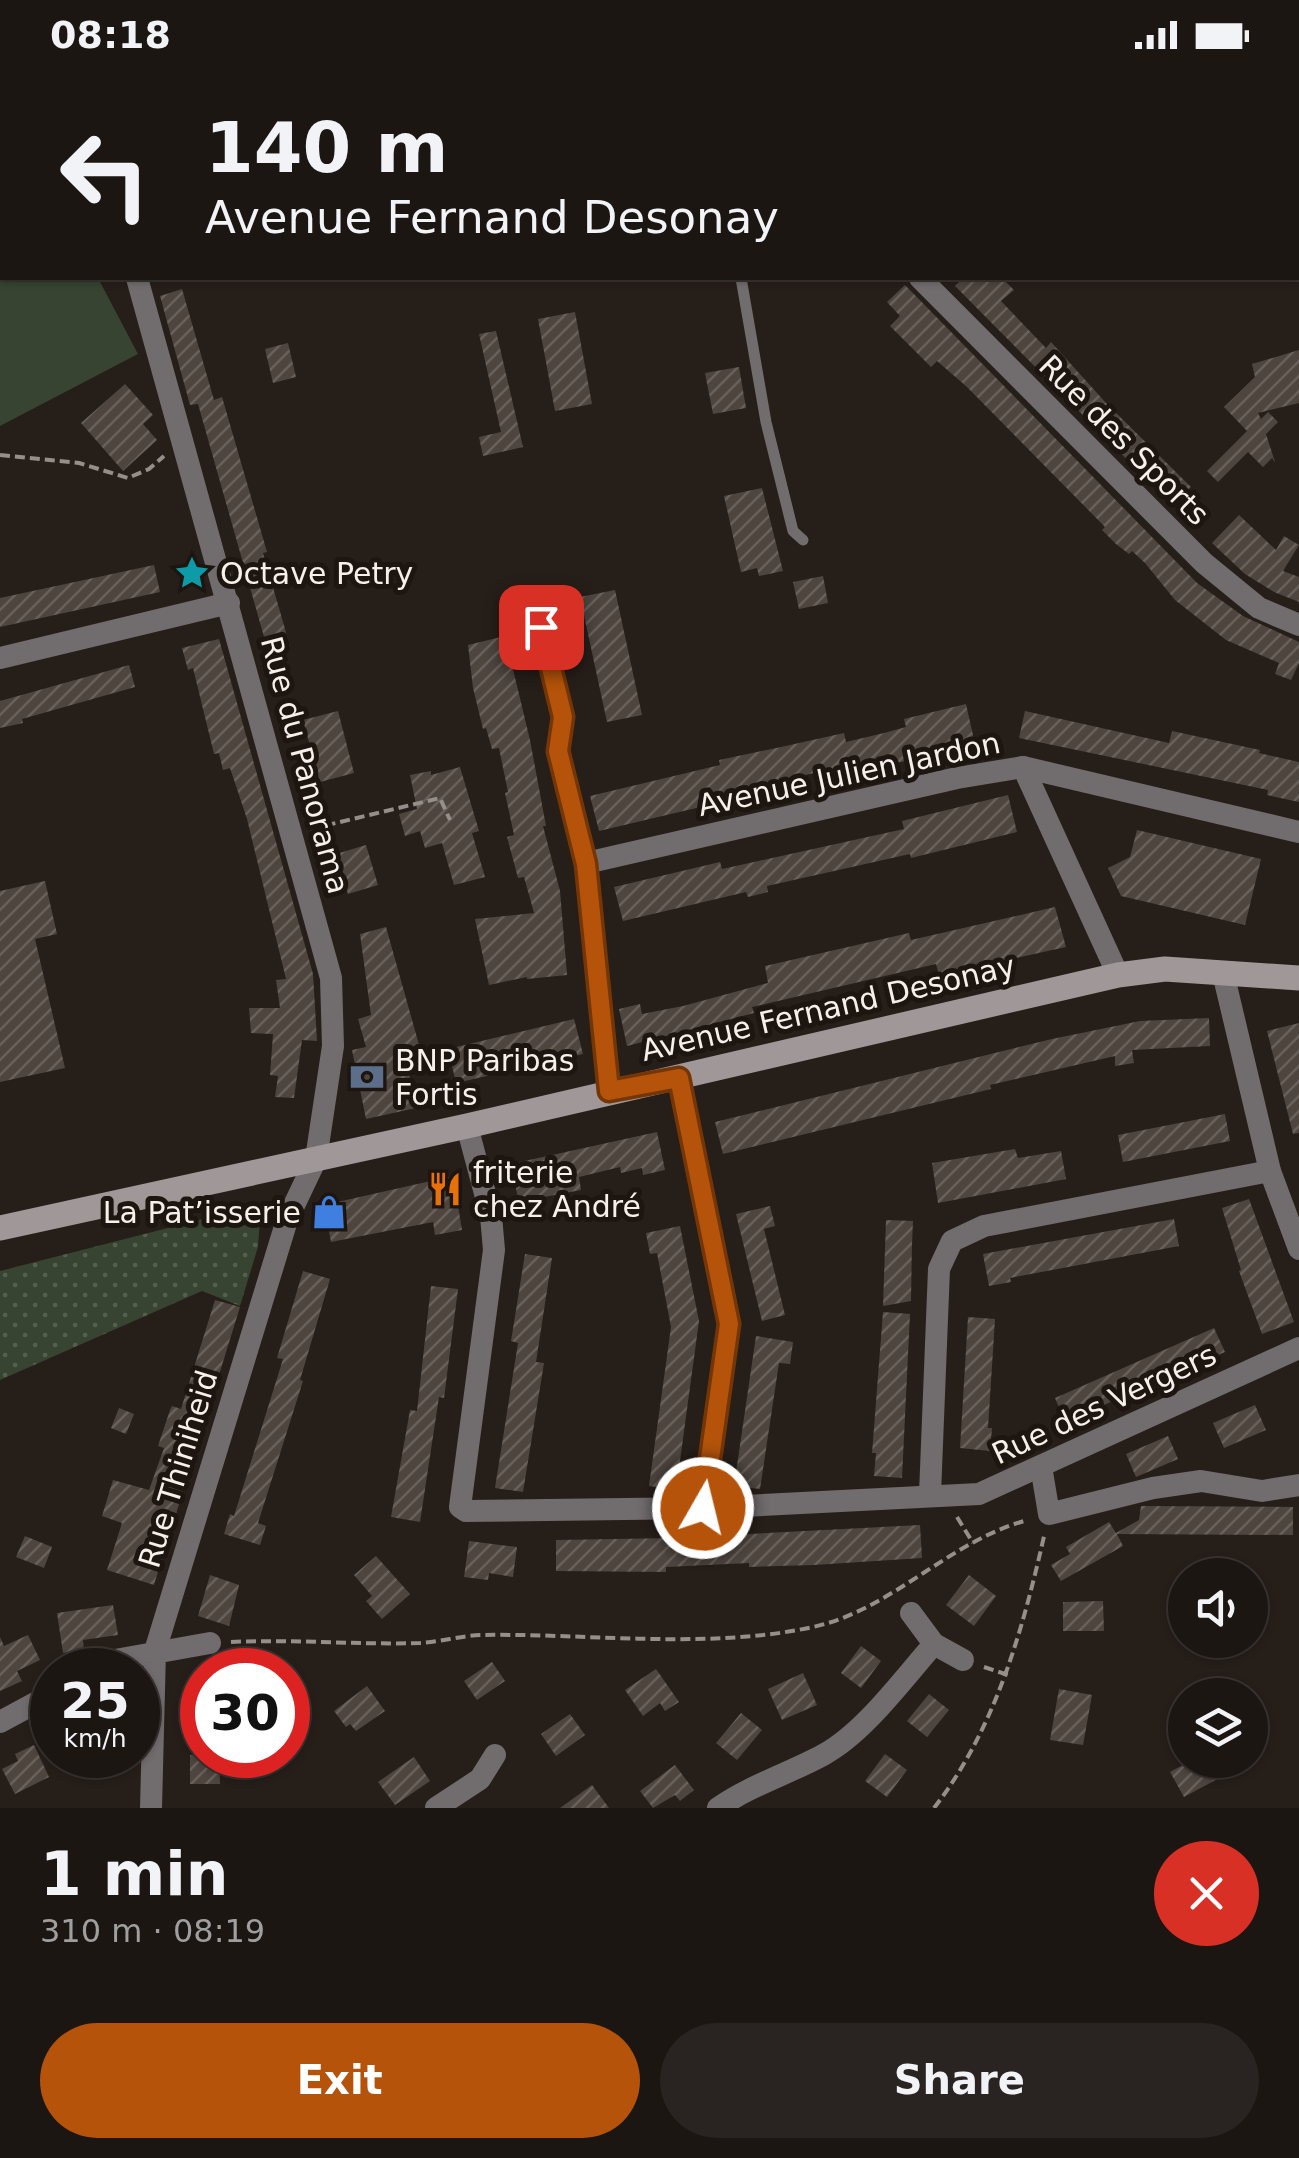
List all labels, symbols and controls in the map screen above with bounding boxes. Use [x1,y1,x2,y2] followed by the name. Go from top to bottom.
[50,13,171,57] text: 08:18
[205,107,448,189] text: 140 m
[40,110,170,240] icon: left
[205,191,779,244] text: Avenue Fernand Desonay
[1032,348,1216,532] street label: Rue des Sports
[173,554,211,592] place icon: Octave Petry
[220,556,413,591] place label: Octave Petry
[499,585,584,670] pin
[514,600,569,655] icon: arrive
[254,633,356,897] street label: Rue du Panorama
[695,725,1003,823] street label: Avenue Julien Jardon
[638,948,1018,1068] street label: Avenue Fernand Desonay
[395,1043,575,1112] place label: BNP Paribas Fortis
[348,1058,386,1096] bank icon: BNP Paribas Fortis
[473,1155,641,1224] place label: friterie chez André
[426,1170,464,1208] restaurant icon: friterie chez André
[310,1193,348,1231] shop icon: La Pat’isserie
[103,1195,301,1230] place label: La Pat’isserie
[986,1337,1222,1471] street label: Rue des Vergers
[131,1366,225,1572] street label: Rue Thiniheid
[651,1456,755,1560] position arrow
[1168,1558,1268,1778] map controls
[1168,1558,1268,1658] button: sound
[180,1648,310,1778] speed limit sign: 30
[60,1672,130,1730] text: 25
[1168,1678,1268,1778] button: layers
[63,1724,127,1753] text: km/h
[40,1839,228,1909] text: 1 min
[1154,1841,1259,1946] button: close
[40,1912,265,1950] text: 310 m · 08:19
[40,2023,640,2138] button: Exit
[660,2023,1259,2138] button: Share

